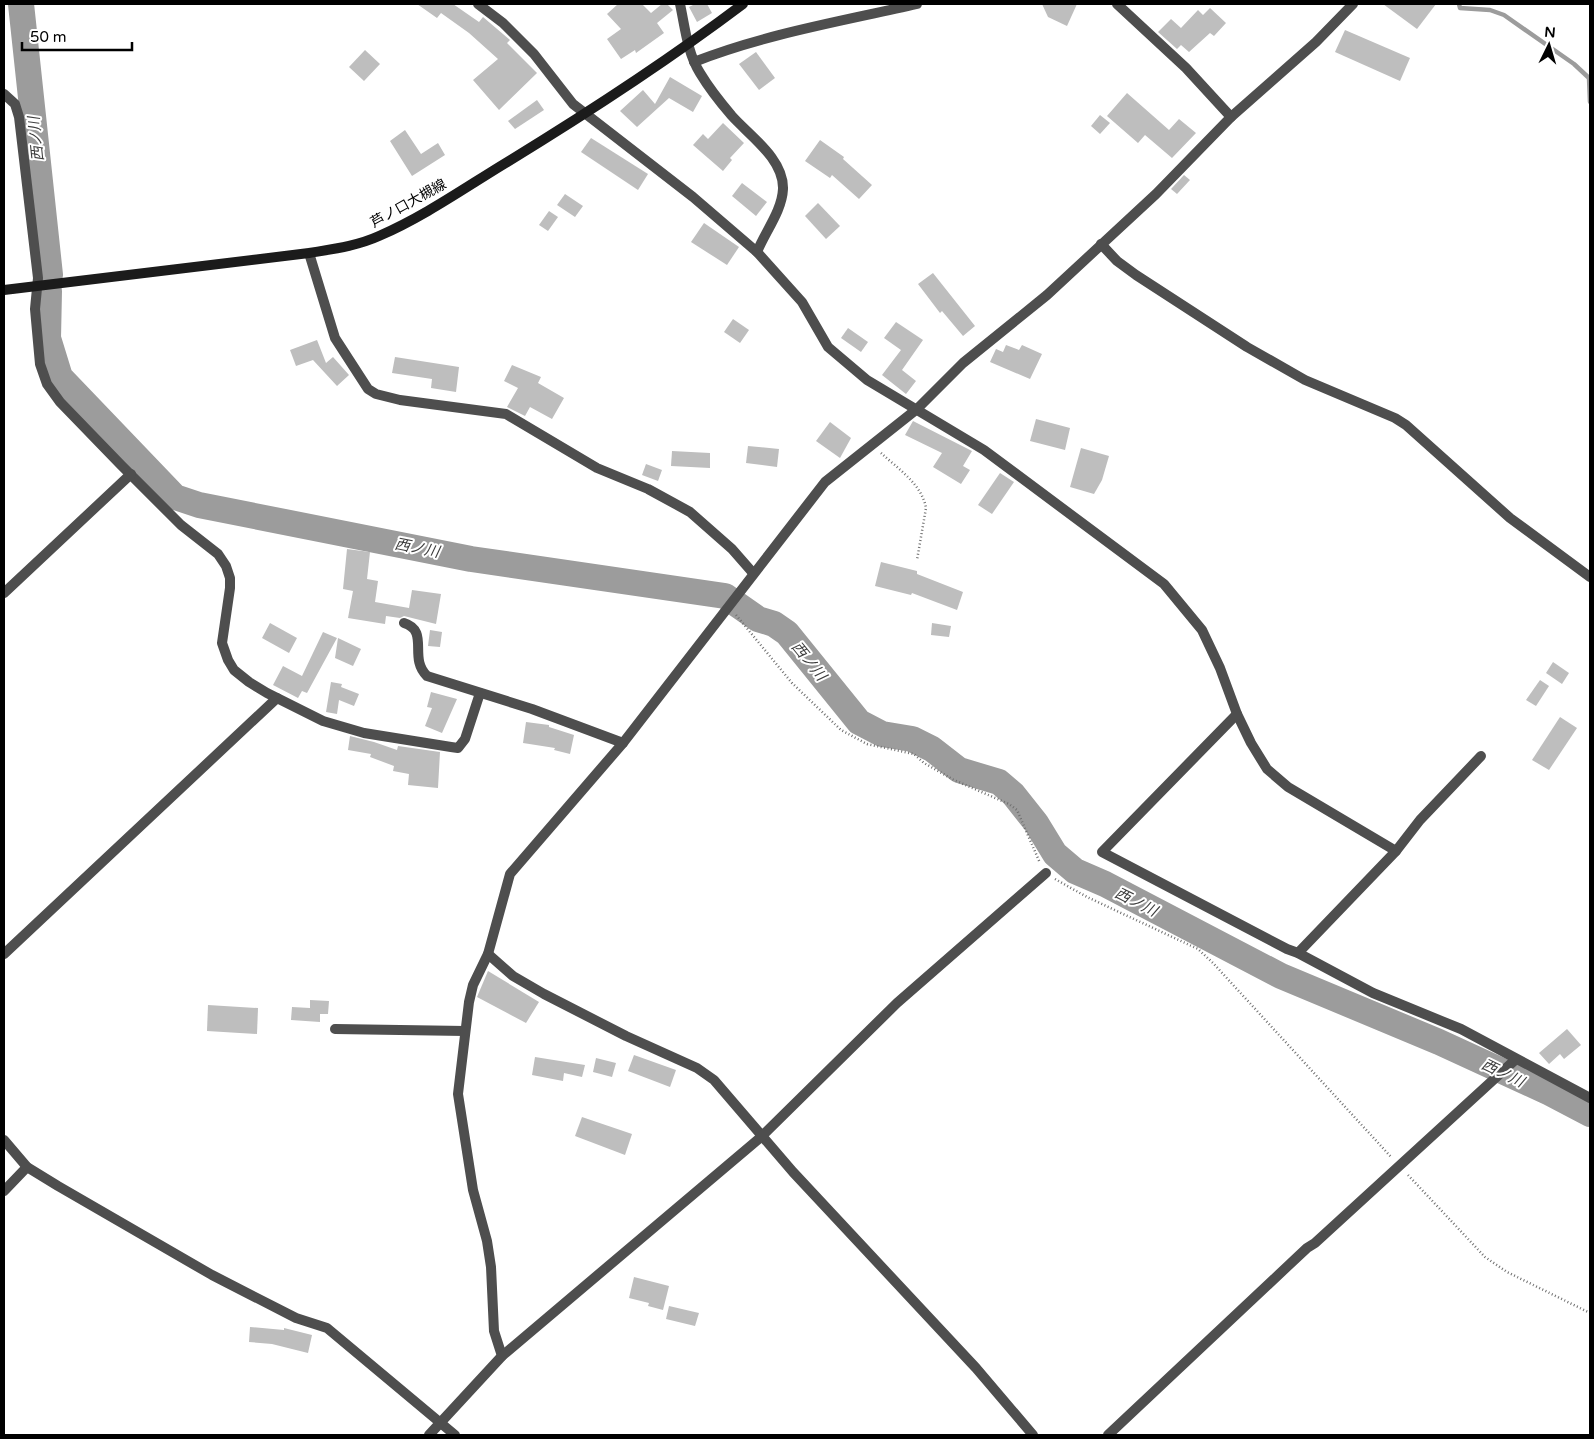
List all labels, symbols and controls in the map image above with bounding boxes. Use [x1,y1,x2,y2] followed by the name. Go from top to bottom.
[22,20,132,52] scale bar
[1524,20,1574,70] north arrow
[1544,24,1556,42] text: N
[30,28,67,46] text: 50 m
[24,114,47,162] water label: 西ノ川
[367,176,449,231] street label: 芦ノ口大槻線
[393,535,443,562] water label: 西ノ川
[788,638,831,686] water label: 西ノ川
[1112,884,1162,921] water label: 西ノ川
[1479,1055,1529,1092] water label: 西ノ川

